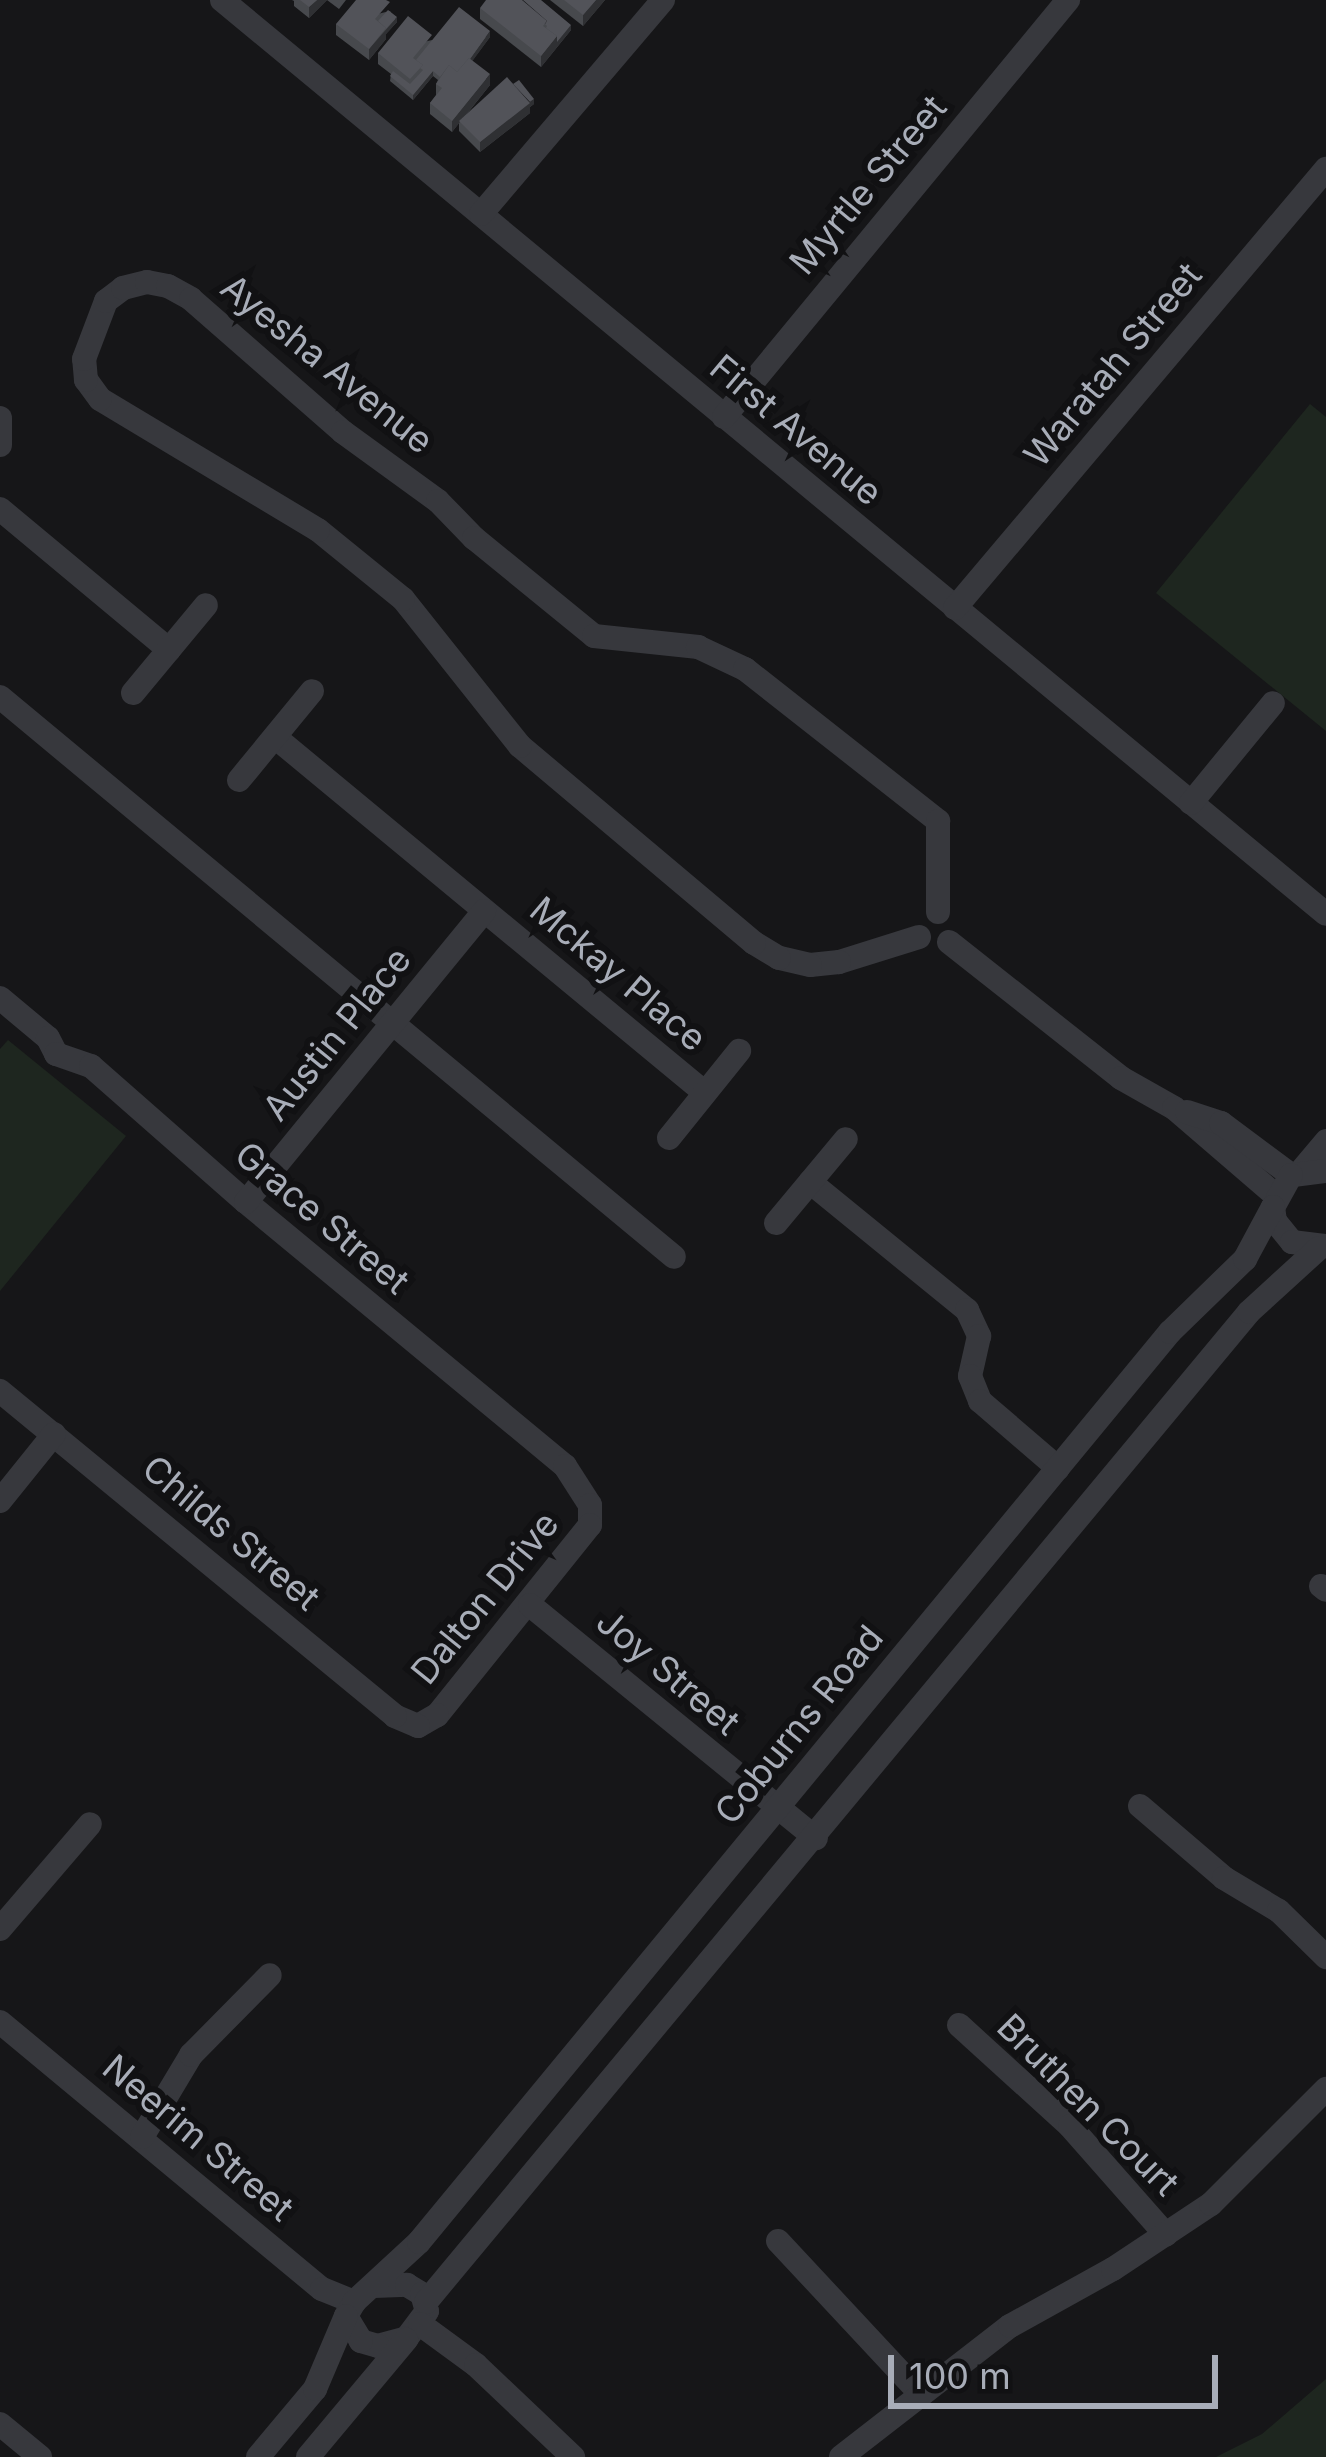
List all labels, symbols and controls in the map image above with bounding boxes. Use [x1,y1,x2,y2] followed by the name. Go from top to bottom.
[781,87,955,283] street label: Myrtle Street
[1015,254,1211,476] street label: Waratah Street
[212,265,442,463] street label: Ayesha Avenue
[701,346,891,514] street label: First Avenue
[521,888,715,1060] street label: Mckay Place
[254,939,420,1129] street label: Austin Place
[226,1133,418,1303] street label: Grace Street
[134,1446,328,1620] street label: Childs Street
[402,1503,568,1693] street label: Dalton Drive
[588,1600,748,1744] street label: Joy Street
[706,1617,892,1833] street label: Coburns Road
[988,2005,1188,2205] street label: Bruthen Court
[94,2046,302,2230] street label: Neerim Street
[894,2331,1224,2405] scale bar
[909,2354,1011,2398] text: 100 m

